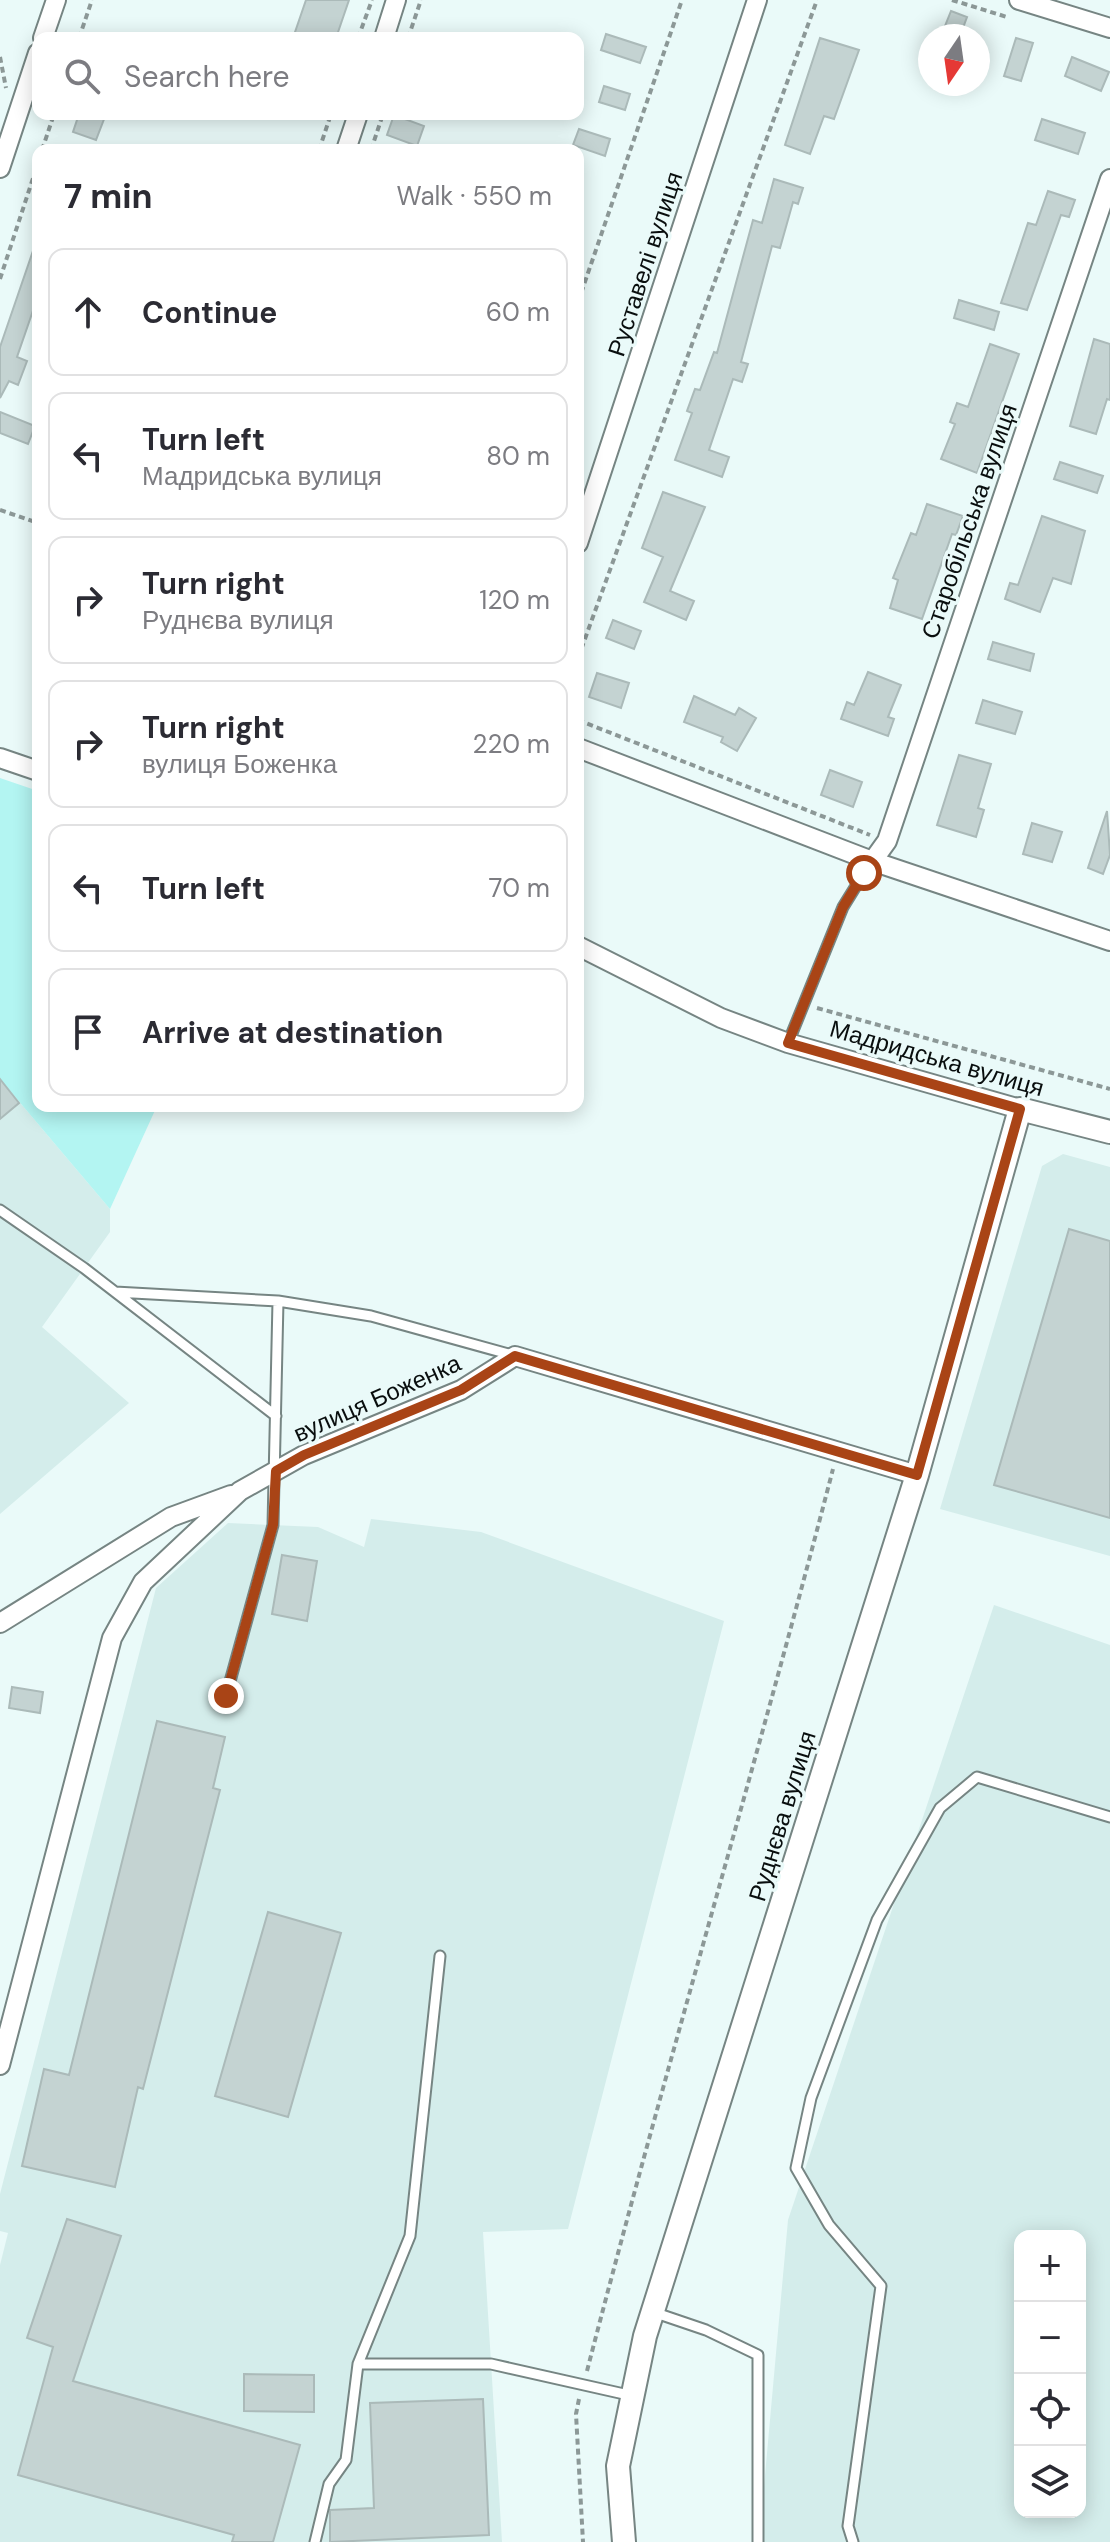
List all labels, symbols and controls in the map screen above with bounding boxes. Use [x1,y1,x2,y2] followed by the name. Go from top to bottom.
[918,24,990,96] north arrow
[32,32,584,120] search box
[60,54,104,98] icon: search
[124,57,290,96] text: Search here
[601,168,689,360] street label: Руставелі вулиця
[64,174,153,219] text: 7 min
[396,179,552,213] text: Walk · 550 m
[66,290,110,334] icon: ahead
[142,293,277,332] text: Continue
[486,295,550,329] text: 60 m
[914,399,1024,643] street label: Старобільська вулиця
[142,420,265,459] text: Turn left
[66,434,110,478] icon: left
[486,439,550,473] text: 80 m
[142,459,382,493] text: Мадридська вулиця
[142,564,285,603] text: Turn right
[66,578,110,622] icon: right
[479,583,550,617] text: 120 m
[142,603,334,637] text: Руднєва вулиця
[142,708,285,747] text: Turn right
[66,722,110,766] icon: right
[472,727,550,761] text: 220 m
[142,747,337,781] text: вулиця Боженка
[846,855,882,891] route start
[66,866,110,910] icon: left
[142,869,265,908] text: Turn left
[489,871,550,905] text: 70 m
[66,1010,110,1054] icon: arrive
[142,1013,443,1052] text: Arrive at destination
[826,1013,1048,1103] street label: Мадридська вулиця
[288,1347,466,1449] street label: вулиця Боженка
[208,1678,244,1714] route end
[741,1727,823,1905] street label: Руднєва вулиця
[1014,2230,1086,2518] map controls
[1014,2230,1086,2302] button: +
[1014,2302,1086,2374] button: −
[1014,2374,1086,2446] button: locate
[1014,2446,1086,2518] button: layers

